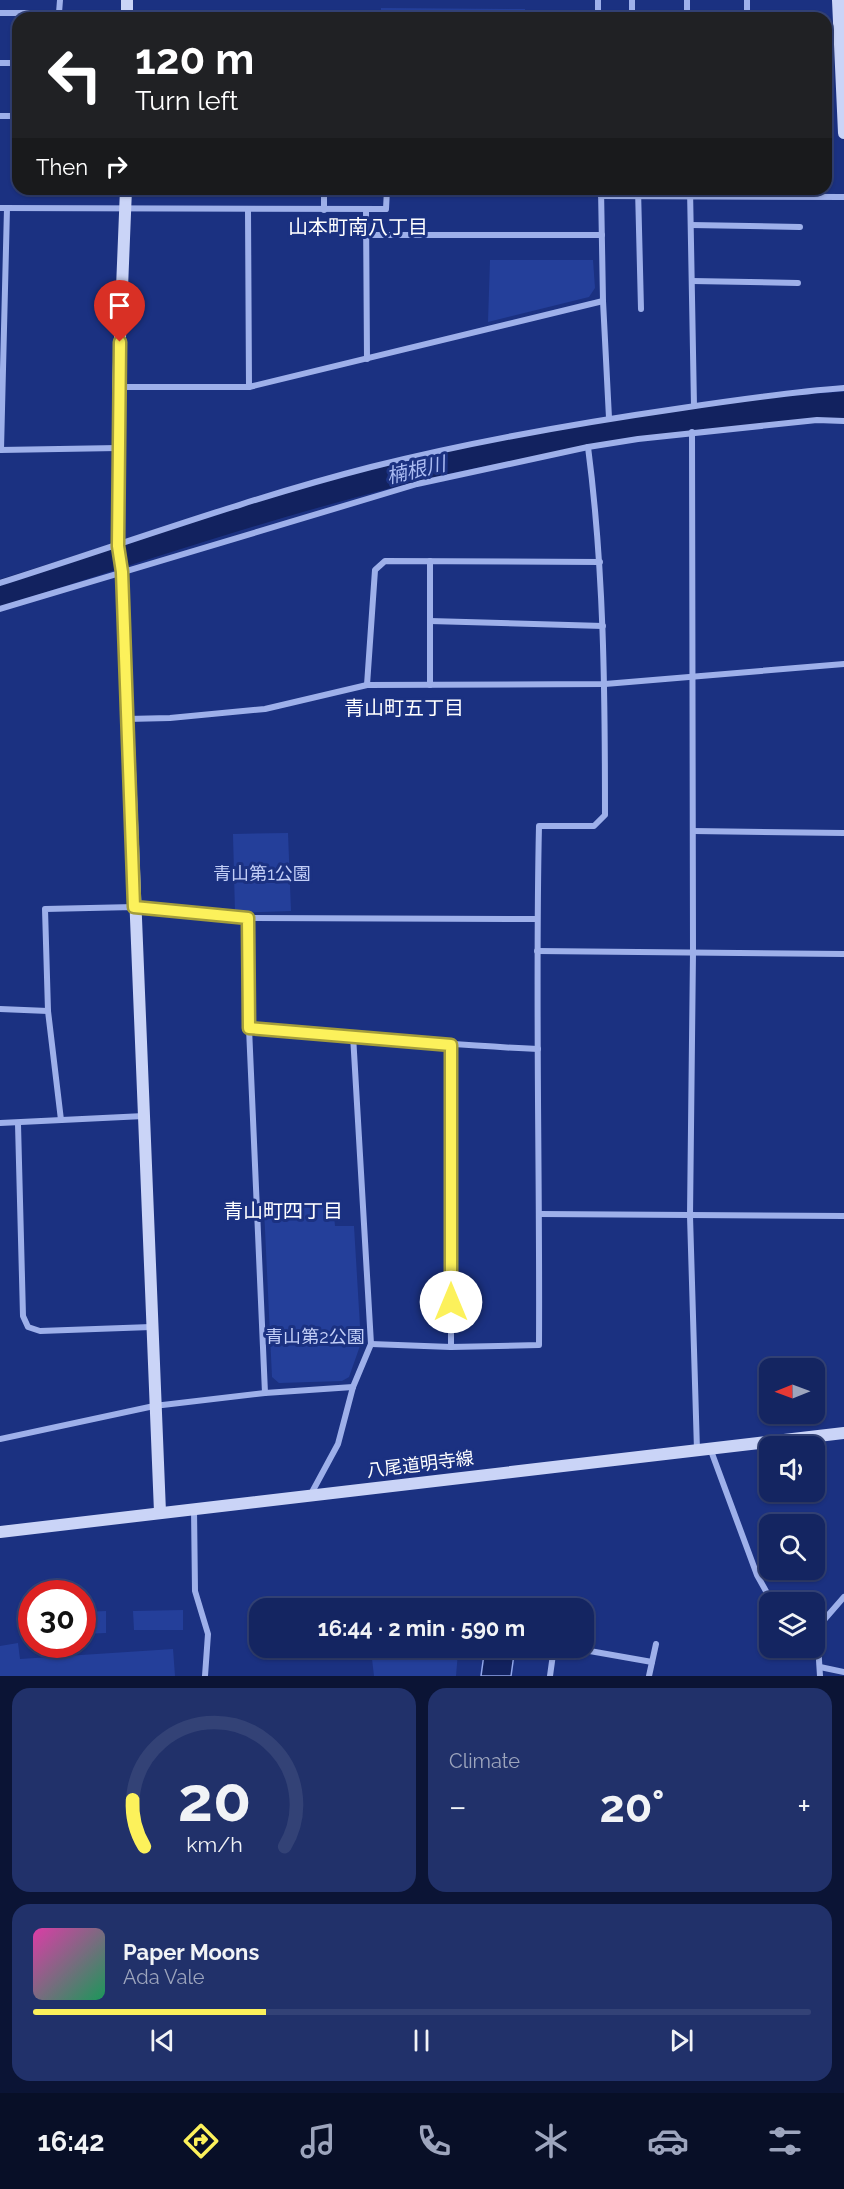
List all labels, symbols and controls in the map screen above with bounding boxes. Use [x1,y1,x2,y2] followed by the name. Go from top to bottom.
[135,35,254,84] text: 120 m
[36,36,114,114] icon: left
[135,85,238,116] text: Turn left
[100,150,133,183] icon: right
[36,154,88,180] text: Then
[288,215,428,239] district label: 山本町南八丁目
[94,280,145,342] pin
[103,289,136,322] icon: arrive
[384,451,450,488] water label: 楠根川
[344,696,464,720] district label: 青山町五丁目
[213,863,311,884] park label: 青山第1公園
[223,1199,343,1223] district label: 青山町四丁目
[419,1270,483,1334] position arrow
[265,1326,365,1347] park label: 青山第2公園
[759,1358,825,1424] north arrow
[759,1358,825,1658] map controls
[759,1436,825,1502] button: sound
[365,1447,475,1481] street label: 八尾道明寺線
[759,1514,825,1580] button: search
[18,1580,96,1658] speed limit sign: 30
[759,1592,825,1658] button: layers
[318,1615,525,1641] text: 16:44 · 2 min · 590 m
[449,1749,520,1773] text: Climate
[177,1762,251,1836] text: 20
[599,1780,665,1833] text: 20°
[449,1787,467,1826] text: −
[797,1787,811,1826] text: +
[186,1832,242,1857] text: km/h
[123,1939,259,1965] text: Paper Moons
[123,1965,205,1989] text: Ada Vale
[146,2024,179,2057] icon: previous
[405,2024,438,2057] icon: pause
[665,2024,698,2057] icon: next
[180,2120,222,2162] icon: directions
[297,2120,339,2162] icon: music
[413,2120,455,2162] icon: phone
[530,2120,572,2162] icon: climate
[647,2120,689,2162] icon: car
[764,2120,806,2162] icon: filters
[37,2126,105,2157] text: 16:42

